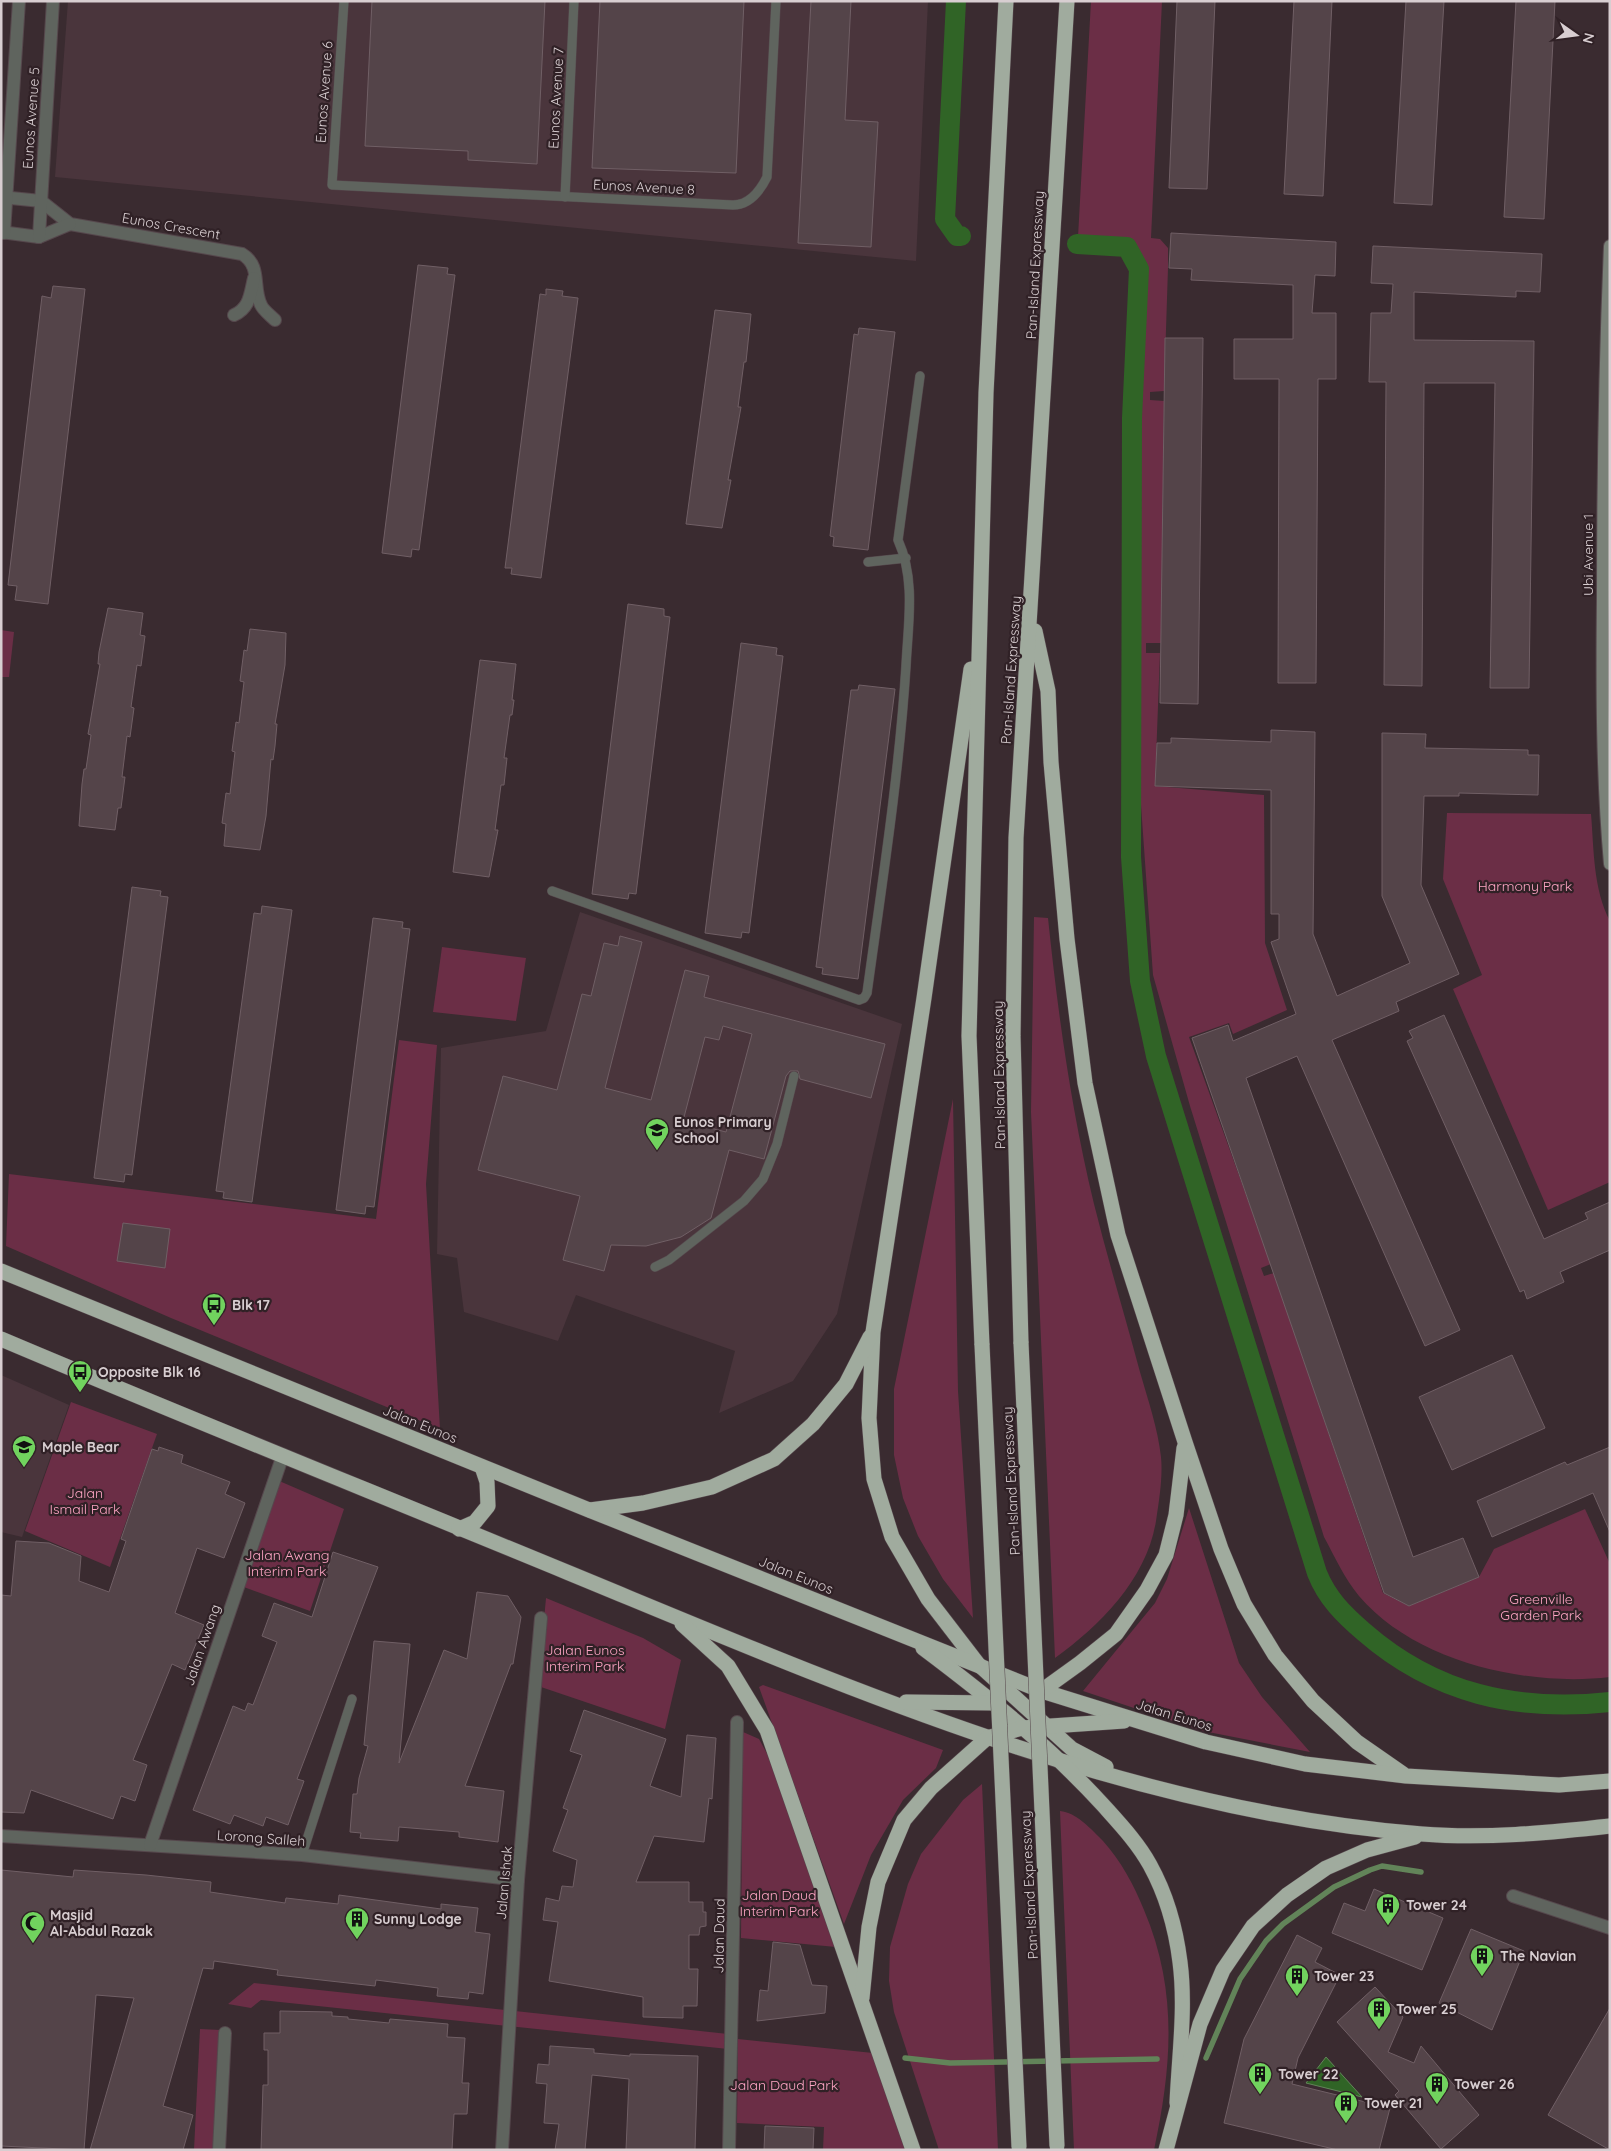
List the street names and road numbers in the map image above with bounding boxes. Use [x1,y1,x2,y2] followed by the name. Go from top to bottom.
[311,40,337,143] street label: Eunos Avenue 6
[544,47,568,149] street label: Eunos Avenue 7
[18,66,44,170] street label: Eunos Avenue 5
[593,175,695,199] street label: Eunos Avenue 8
[1022,190,1048,340] street label: Pan-Island Expressway
[120,209,222,244] street label: Eunos Crescent
[1579,514,1597,596] street label: Ubi Avenue 1
[997,595,1025,745] street label: Pan-Island Expressway
[989,1000,1009,1150] street label: Pan-Island Expressway
[380,1401,460,1447] street label: Jalan Eunos
[998,1406,1024,1556] street label: Pan-Island Expressway
[756,1552,836,1598] street label: Jalan Eunos
[180,1602,224,1688] street label: Jalan Awang
[1134,1695,1214,1735] street label: Jalan Eunos
[1016,1810,1042,1960] street label: Pan-Island Expressway
[216,1826,306,1850] street label: Lorong Salleh
[492,1845,516,1921] street label: Jalan Ishak
[709,1898,729,1974] street label: Jalan Daud

